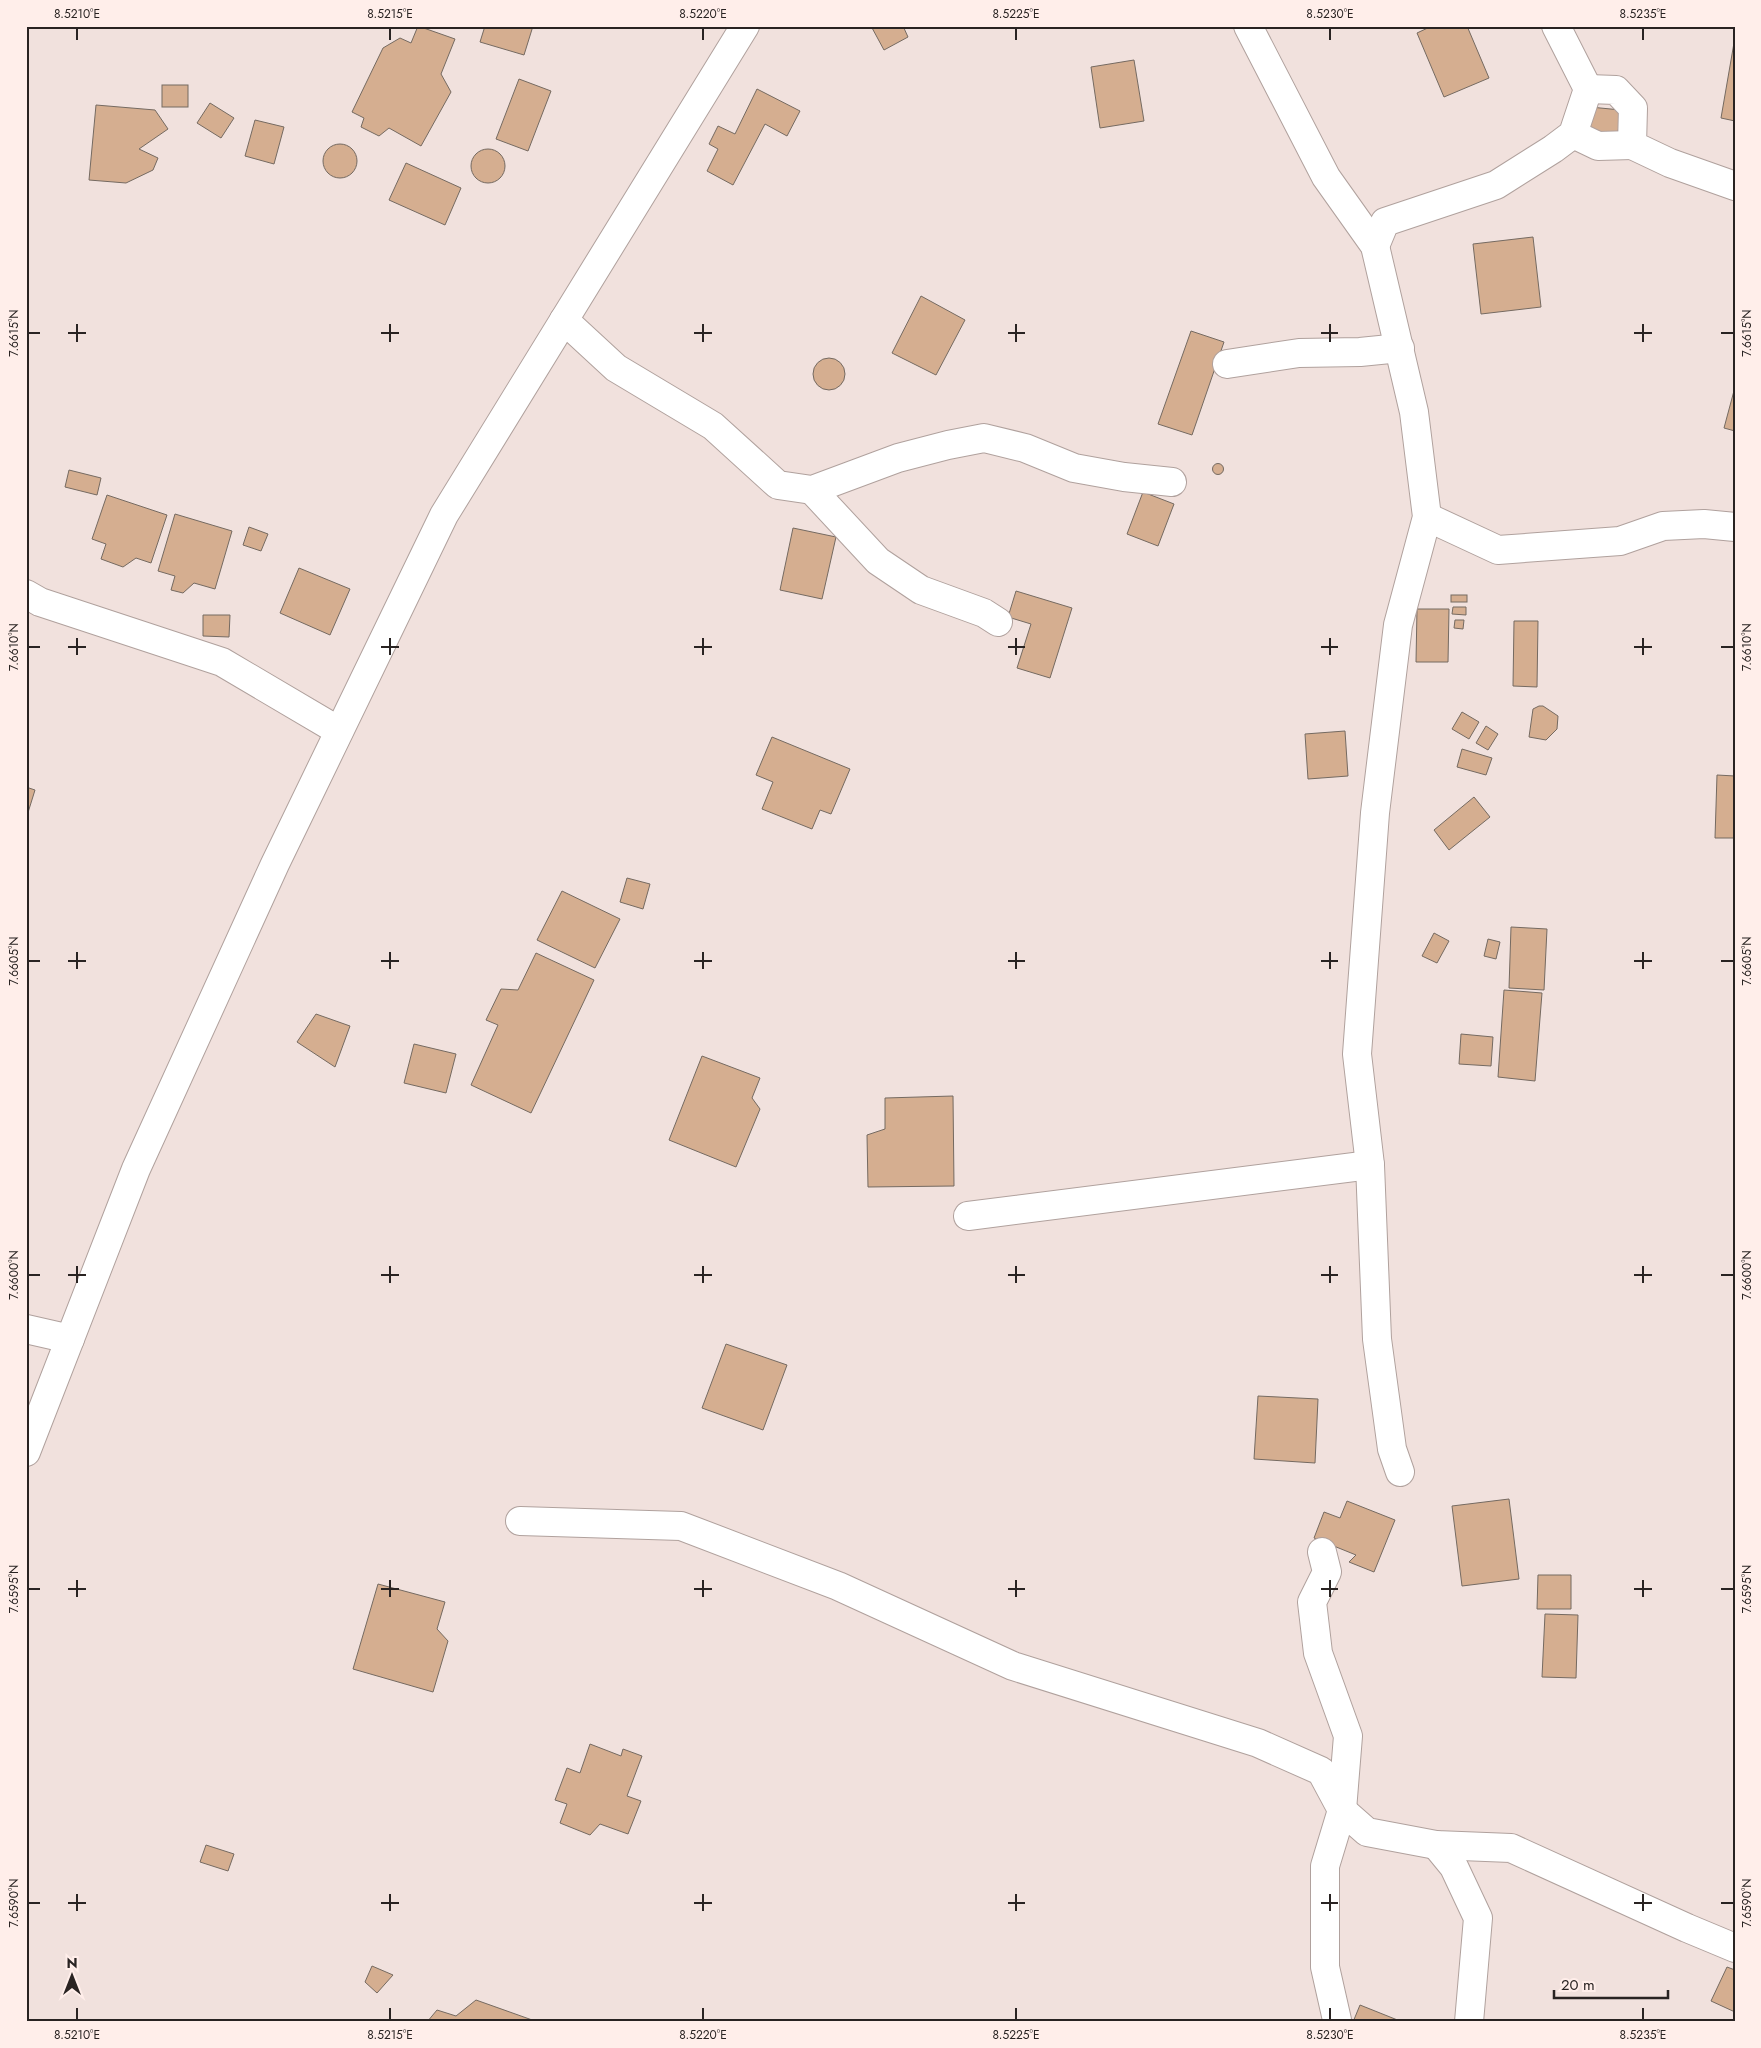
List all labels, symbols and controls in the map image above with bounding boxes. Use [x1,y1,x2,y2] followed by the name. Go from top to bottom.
[54,5,100,23] text: 8.5210°E
[367,5,413,23] text: 8.5215°E
[679,5,727,23] text: 8.5220°E
[992,5,1040,23] text: 8.5225°E
[1306,5,1354,23] text: 8.5230°E
[1620,5,1666,23] text: 8.5235°E
[5,309,23,357] text: 7.6615°N
[1738,309,1756,357] text: 7.6615°N
[5,623,23,671] text: 7.6610°N
[1738,623,1756,671] text: 7.6610°N
[5,936,23,986] text: 7.6605°N
[1738,936,1756,986] text: 7.6605°N
[5,1250,23,1300] text: 7.6600°N
[1738,1250,1756,1300] text: 7.6600°N
[5,1565,23,1613] text: 7.6595°N
[1738,1565,1756,1613] text: 7.6595°N
[5,1878,23,1928] text: 7.6590°N
[1738,1878,1756,1928] text: 7.6590°N
[48,1950,98,2000] north arrow
[66,1953,78,1973] text: N
[1554,1968,1667,2000] scale bar
[1561,1974,1595,1996] text: 20 m
[54,2026,100,2044] text: 8.5210°E
[367,2026,413,2044] text: 8.5215°E
[679,2026,727,2044] text: 8.5220°E
[992,2026,1040,2044] text: 8.5225°E
[1306,2026,1354,2044] text: 8.5230°E
[1620,2026,1666,2044] text: 8.5235°E

